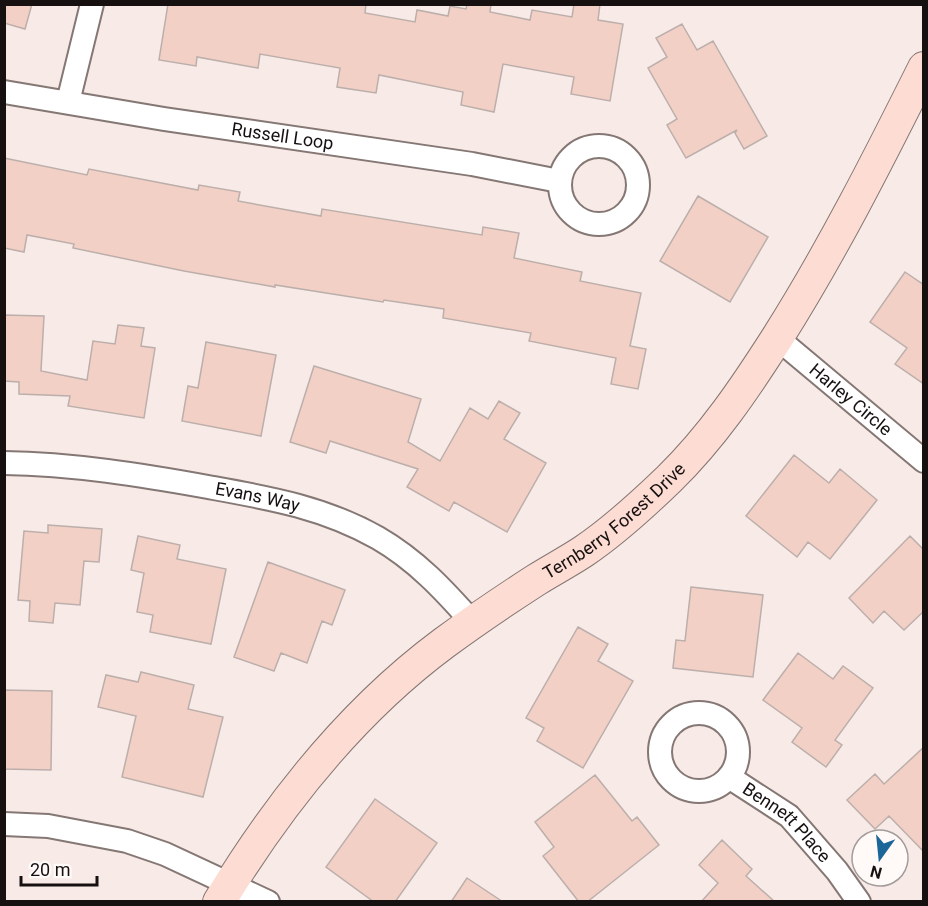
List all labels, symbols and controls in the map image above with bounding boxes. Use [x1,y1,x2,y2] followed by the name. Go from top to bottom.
[230,118,335,154] street label: Russell Loop
[805,359,896,440] street label: Harley Circle
[539,458,689,583] street label: Ternberry Forest Drive
[214,478,303,516] street label: Evans Way
[739,778,835,866] street label: Bennett Place
[850,828,910,888] north arrow
[21,849,98,887] scale bar
[30,859,70,880] text: 20 m
[868,861,884,883] text: N

